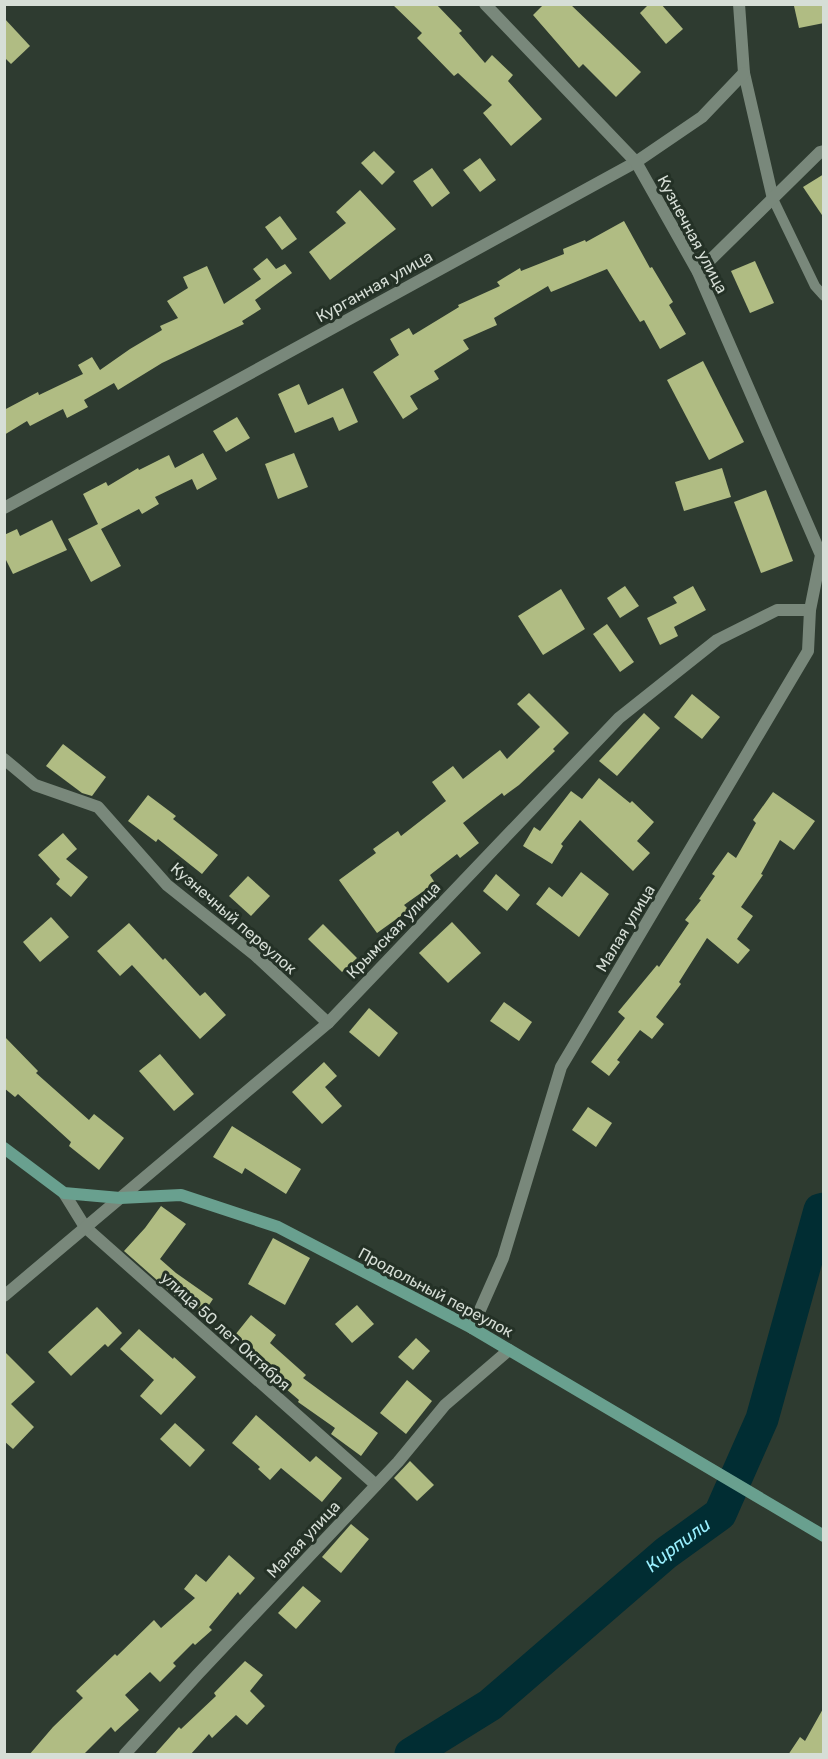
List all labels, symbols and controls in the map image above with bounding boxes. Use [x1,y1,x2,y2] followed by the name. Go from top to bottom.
[653,172,732,297] street label: Кузнечная улица
[313,247,436,326] street label: Курганная улица
[167,859,301,978] street label: Кузнечный переулок
[342,878,444,983] street label: Крымская улица
[592,881,659,975] street label: Малая улица
[355,1244,517,1342] street label: Продольный переулок
[157,1268,294,1395] street label: улица 50 лет Октября
[263,1497,344,1582] street label: Малая улица
[641,1513,715,1577] water label: Кирпили

